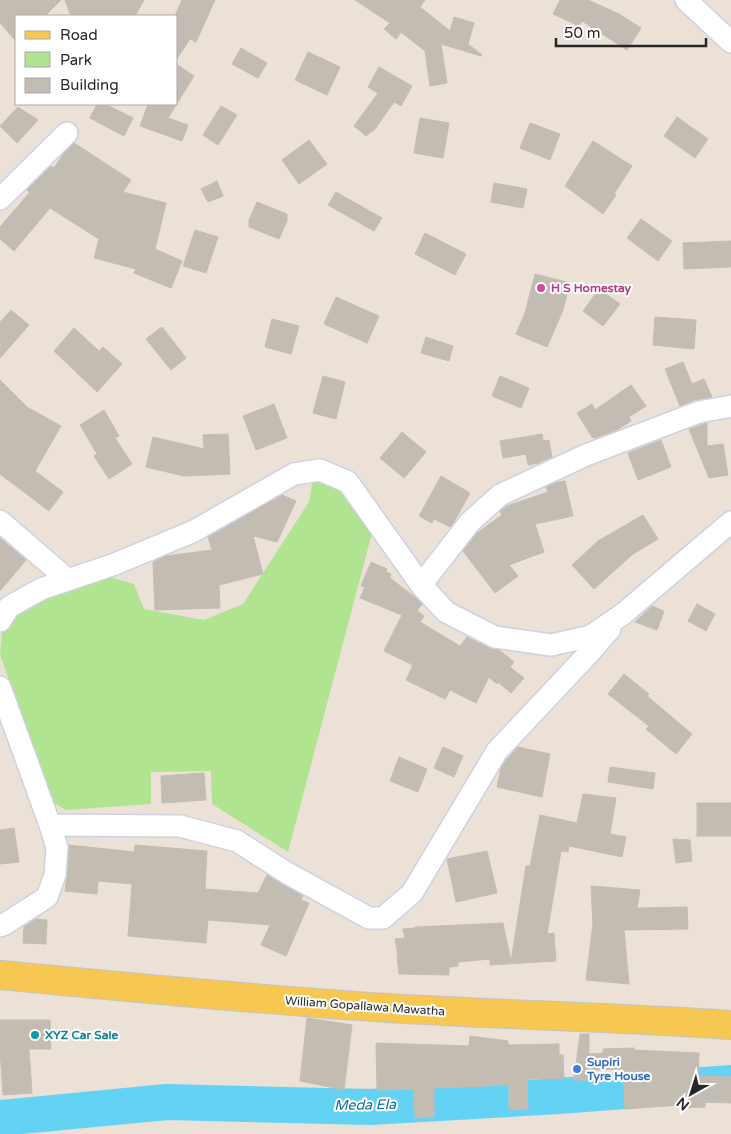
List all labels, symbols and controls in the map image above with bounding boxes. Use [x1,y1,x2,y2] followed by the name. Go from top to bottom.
[15,15,178,105] legend
[556,15,706,47] scale bar
[564,24,601,42] text: 50 m
[60,26,98,44] text: Road
[60,51,92,69] text: Park
[60,76,119,94] text: Building
[551,281,632,296] place label: H S Homestay
[535,282,547,294] marker: H S Homestay
[285,993,445,1019] street label: William Gopallawa Mawatha
[45,1028,118,1042] place label: XYZ Car Sale
[29,1029,41,1041] marker: XYZ Car Sale
[586,1055,650,1084] place label: Supiri Tyre House
[571,1063,583,1075] marker: Supiri Tyre House
[666,1069,716,1119] north arrow
[673,1094,693,1114] text: N
[334,1096,397,1114] water label: Meda Ela

